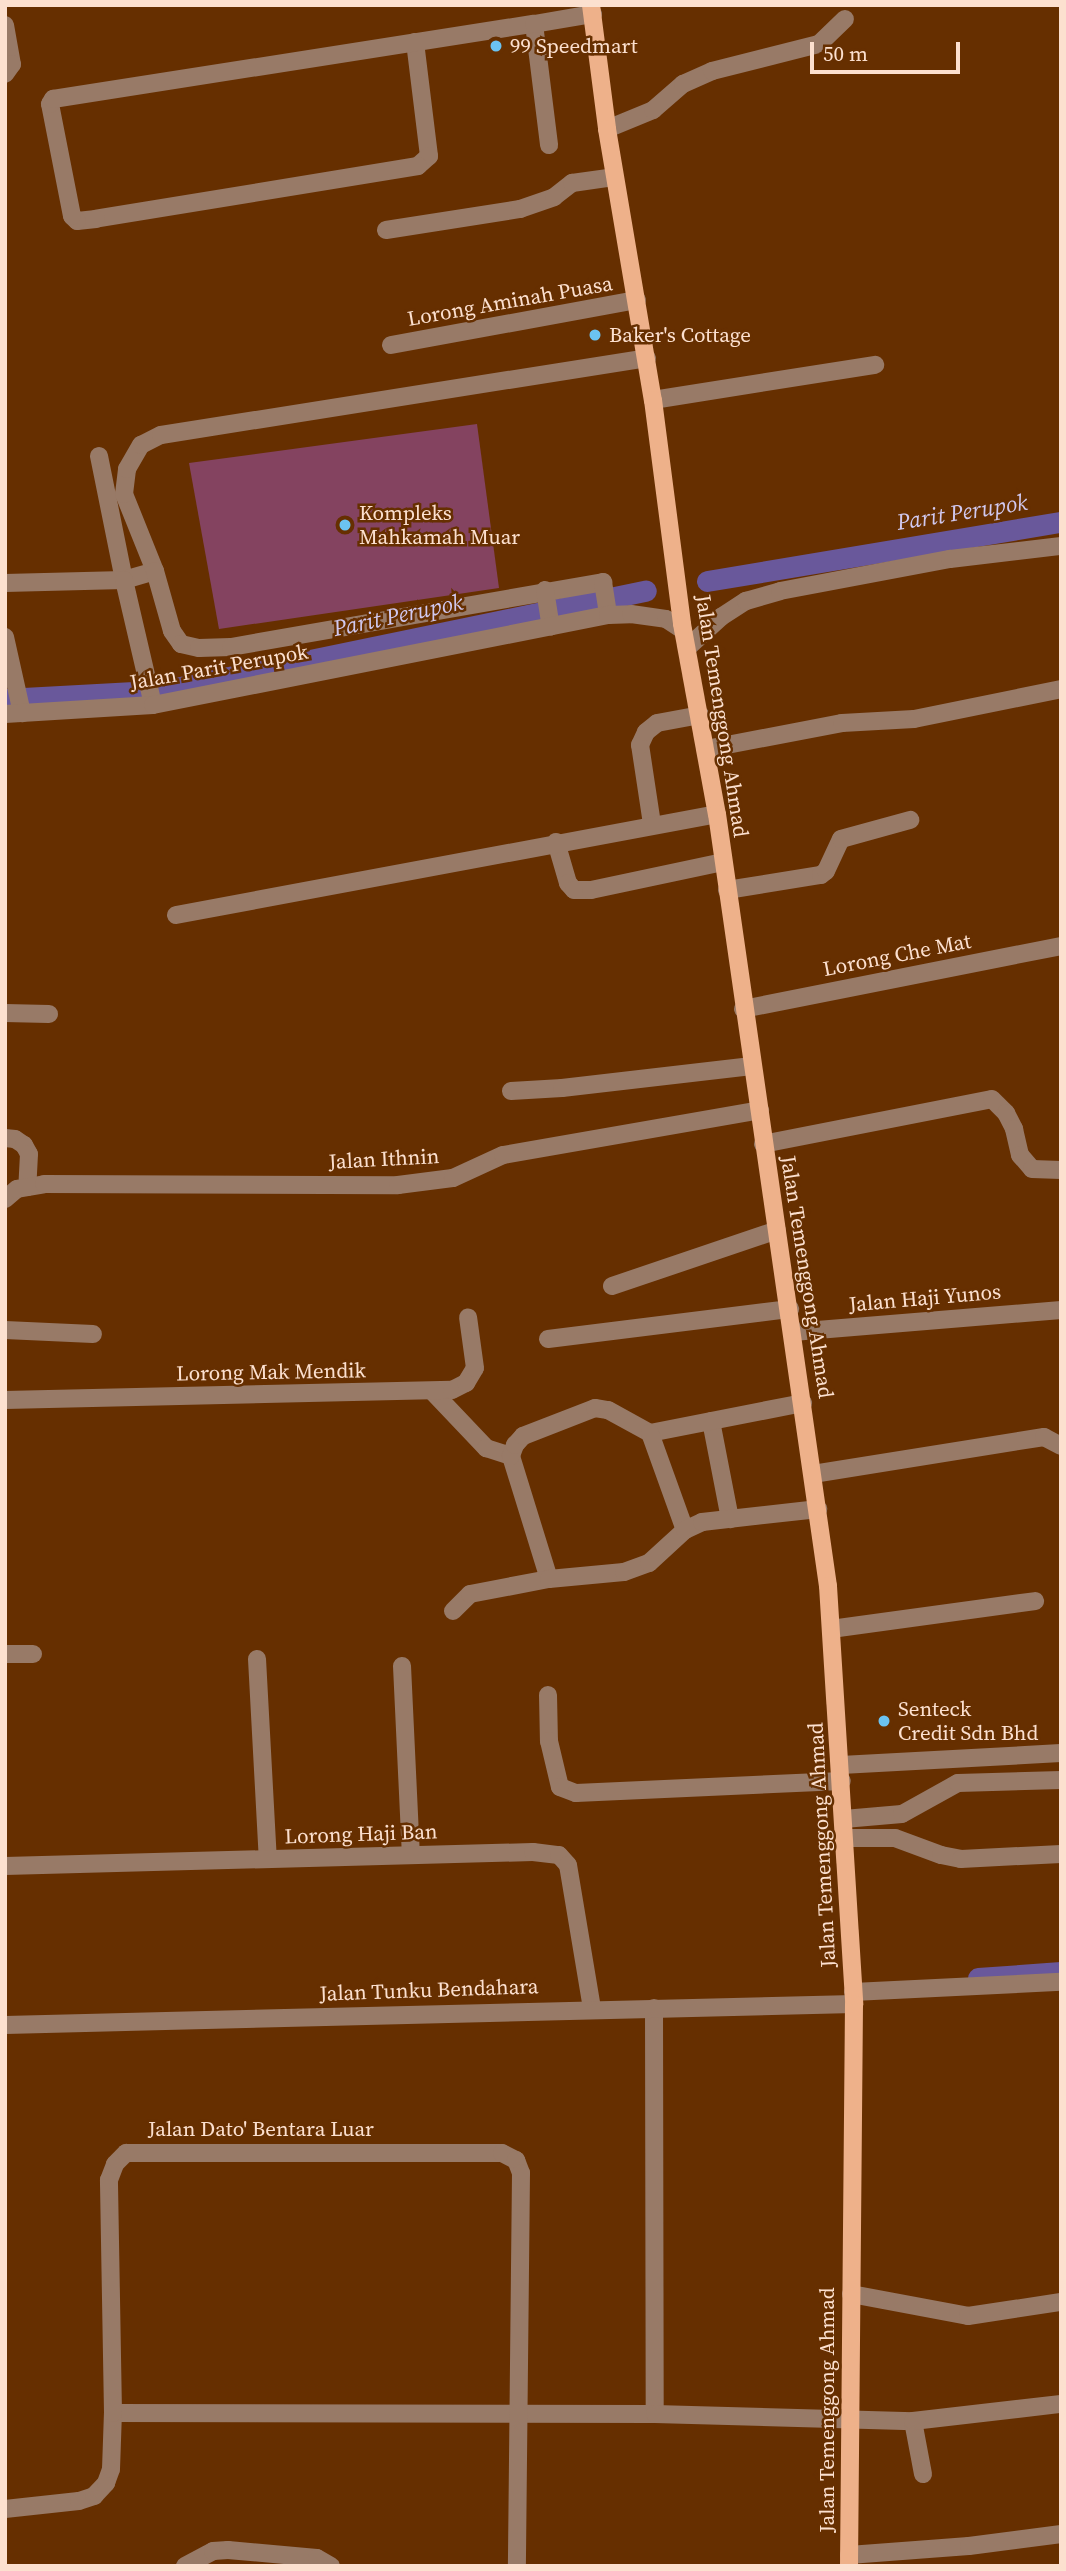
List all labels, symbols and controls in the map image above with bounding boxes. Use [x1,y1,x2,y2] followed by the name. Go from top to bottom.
[814,28,964,72] scale bar
[510,33,638,59] place label: 99 Speedmart
[488,38,504,54] marker: 99 Speedmart
[823,39,868,68] text: 50 m
[405,271,615,331] street label: Lorong Aminah Puasa
[609,322,751,348] place label: Baker's Cottage
[587,327,603,343] marker: Baker's Cottage
[895,488,1029,536] water label: Parit Perupok
[359,500,520,550] place label: Kompleks Mahkamah Muar
[337,517,353,533] marker: Kompleks Mahkamah Muar
[331,588,465,642] water label: Parit Perupok
[690,593,754,839] street label: Jalan Temenggong Ahmad
[128,639,310,695] street label: Jalan Parit Perupok
[821,928,973,982] street label: Lorong Che Mat
[328,1144,440,1174] street label: Jalan Ithnin
[775,1154,839,1400] street label: Jalan Temenggong Ahmad
[848,1279,1002,1317] street label: Jalan Haji Yunos
[176,1358,366,1386] street label: Lorong Mak Mendik
[898,1696,1038,1746] place label: Senteck Credit Sdn Bhd
[876,1713,892,1729] marker: Senteck Credit Sdn Bhd
[803,1722,841,1968] street label: Jalan Temenggong Ahmad
[284,1819,438,1849] street label: Lorong Haji Ban
[319,1974,539,2006] street label: Jalan Tunku Bendahara
[148,2116,374,2142] street label: Jalan Dato' Bentara Luar
[814,2287,840,2533] street label: Jalan Temenggong Ahmad

